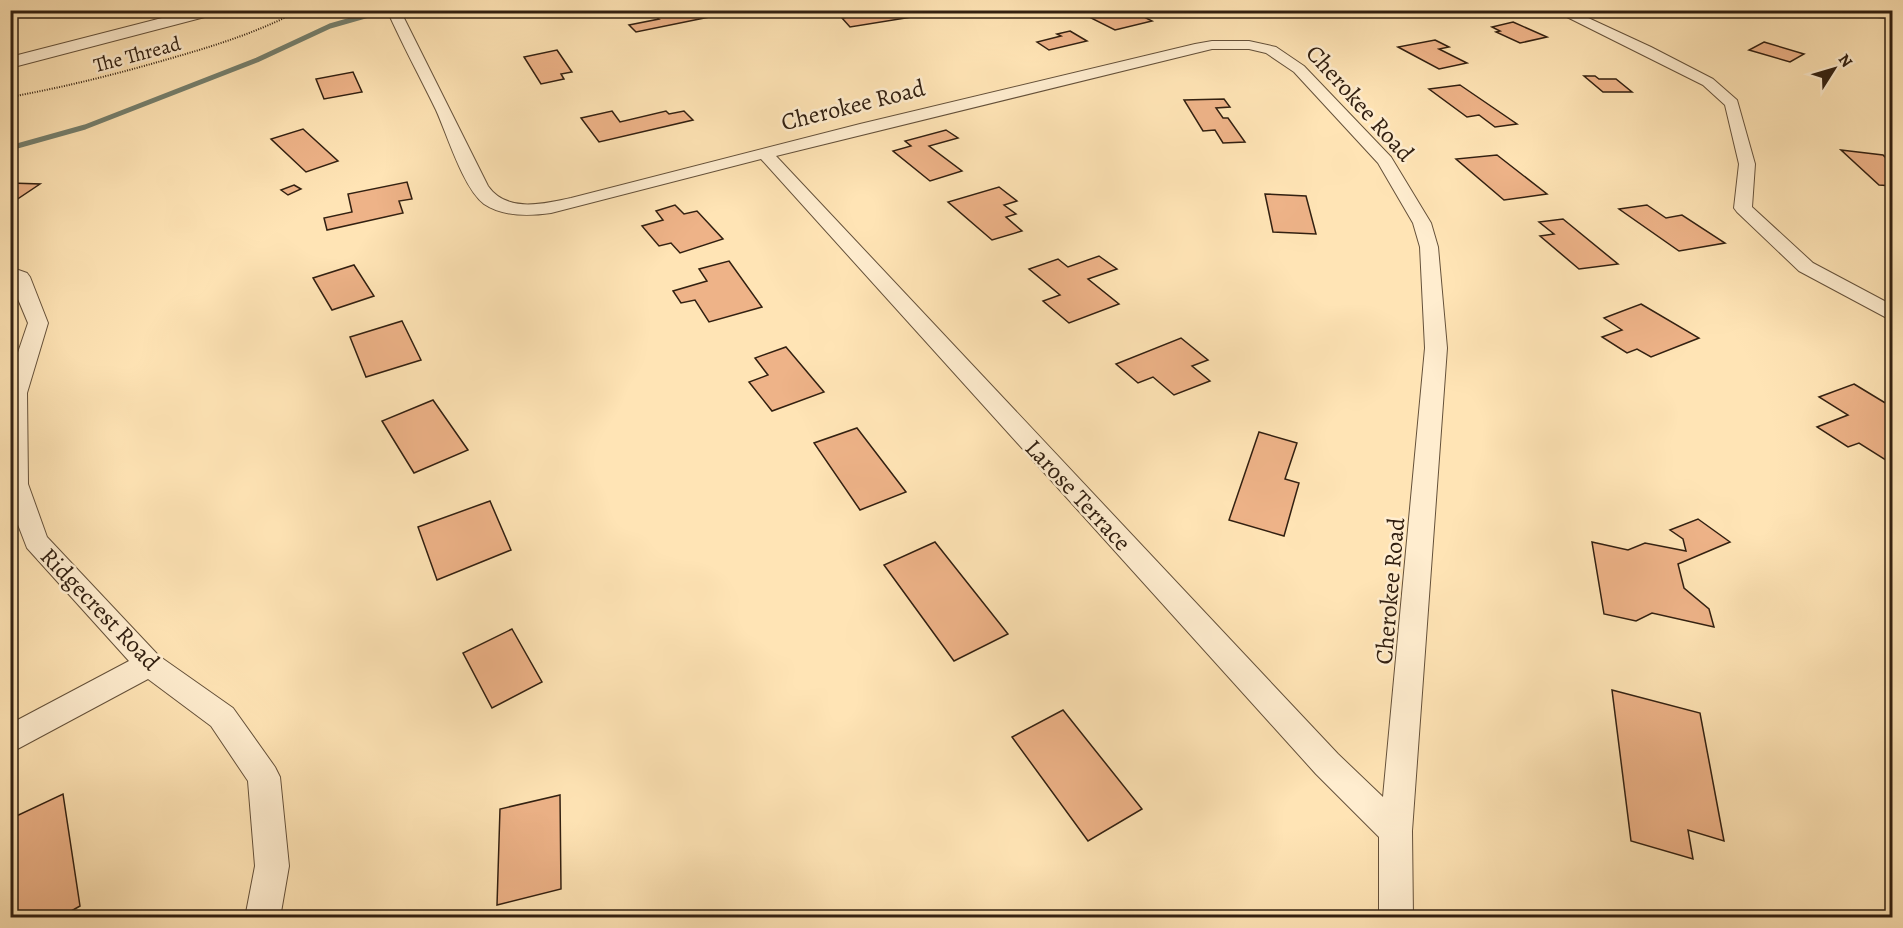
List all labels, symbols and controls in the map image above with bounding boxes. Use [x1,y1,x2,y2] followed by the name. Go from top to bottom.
[91,30,184,79] street label: The Thread
[1299,38,1421,168] street label: Cherokee Road
[1804,39,1864,99] north arrow
[1833,49,1858,72] text: N
[778,72,928,138] street label: Cherokee Road
[1018,432,1138,558] street label: Larose Terrace
[1368,516,1412,666] street label: Cherokee Road
[33,541,167,677] street label: Ridgecrest Road

